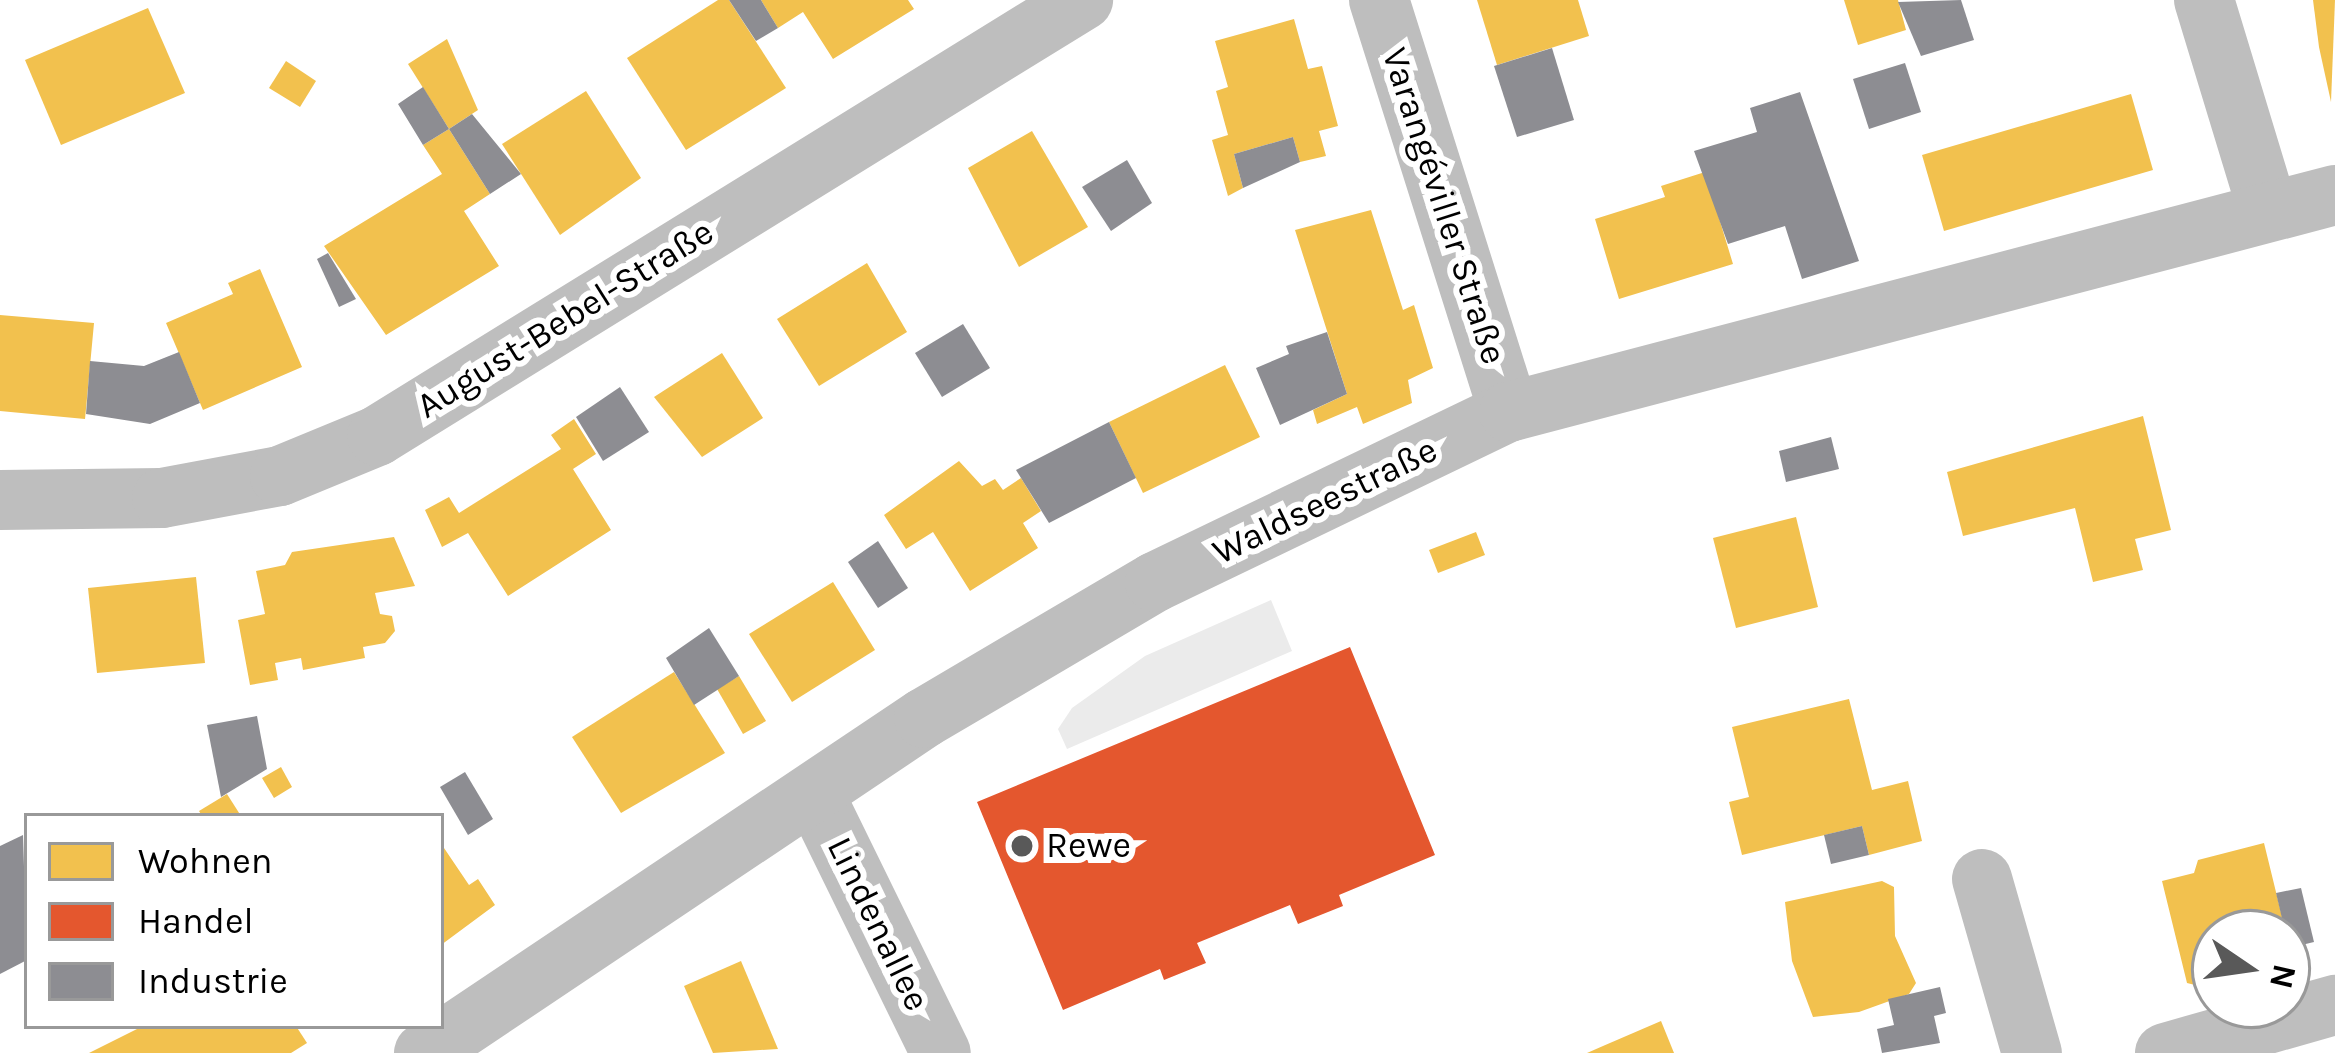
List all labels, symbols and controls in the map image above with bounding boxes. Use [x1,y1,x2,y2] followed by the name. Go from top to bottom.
[1372,42,1516,370] street label: Varangéviller Straße
[409,210,721,428] street label: August-Bebel-Straße
[1206,428,1444,574] street label: Waldseestraße
[24,813,444,1029] legend
[1046,824,1131,868] place label: Rewe
[817,830,939,1018] street label: Lindenallee
[1009,833,1035,859] marker: Rewe
[138,840,272,882] text: Wohnen
[138,900,254,942] text: Handel
[2191,909,2311,1029] north arrow
[138,960,288,1002] text: Industrie
[2262,961,2304,992] text: N

